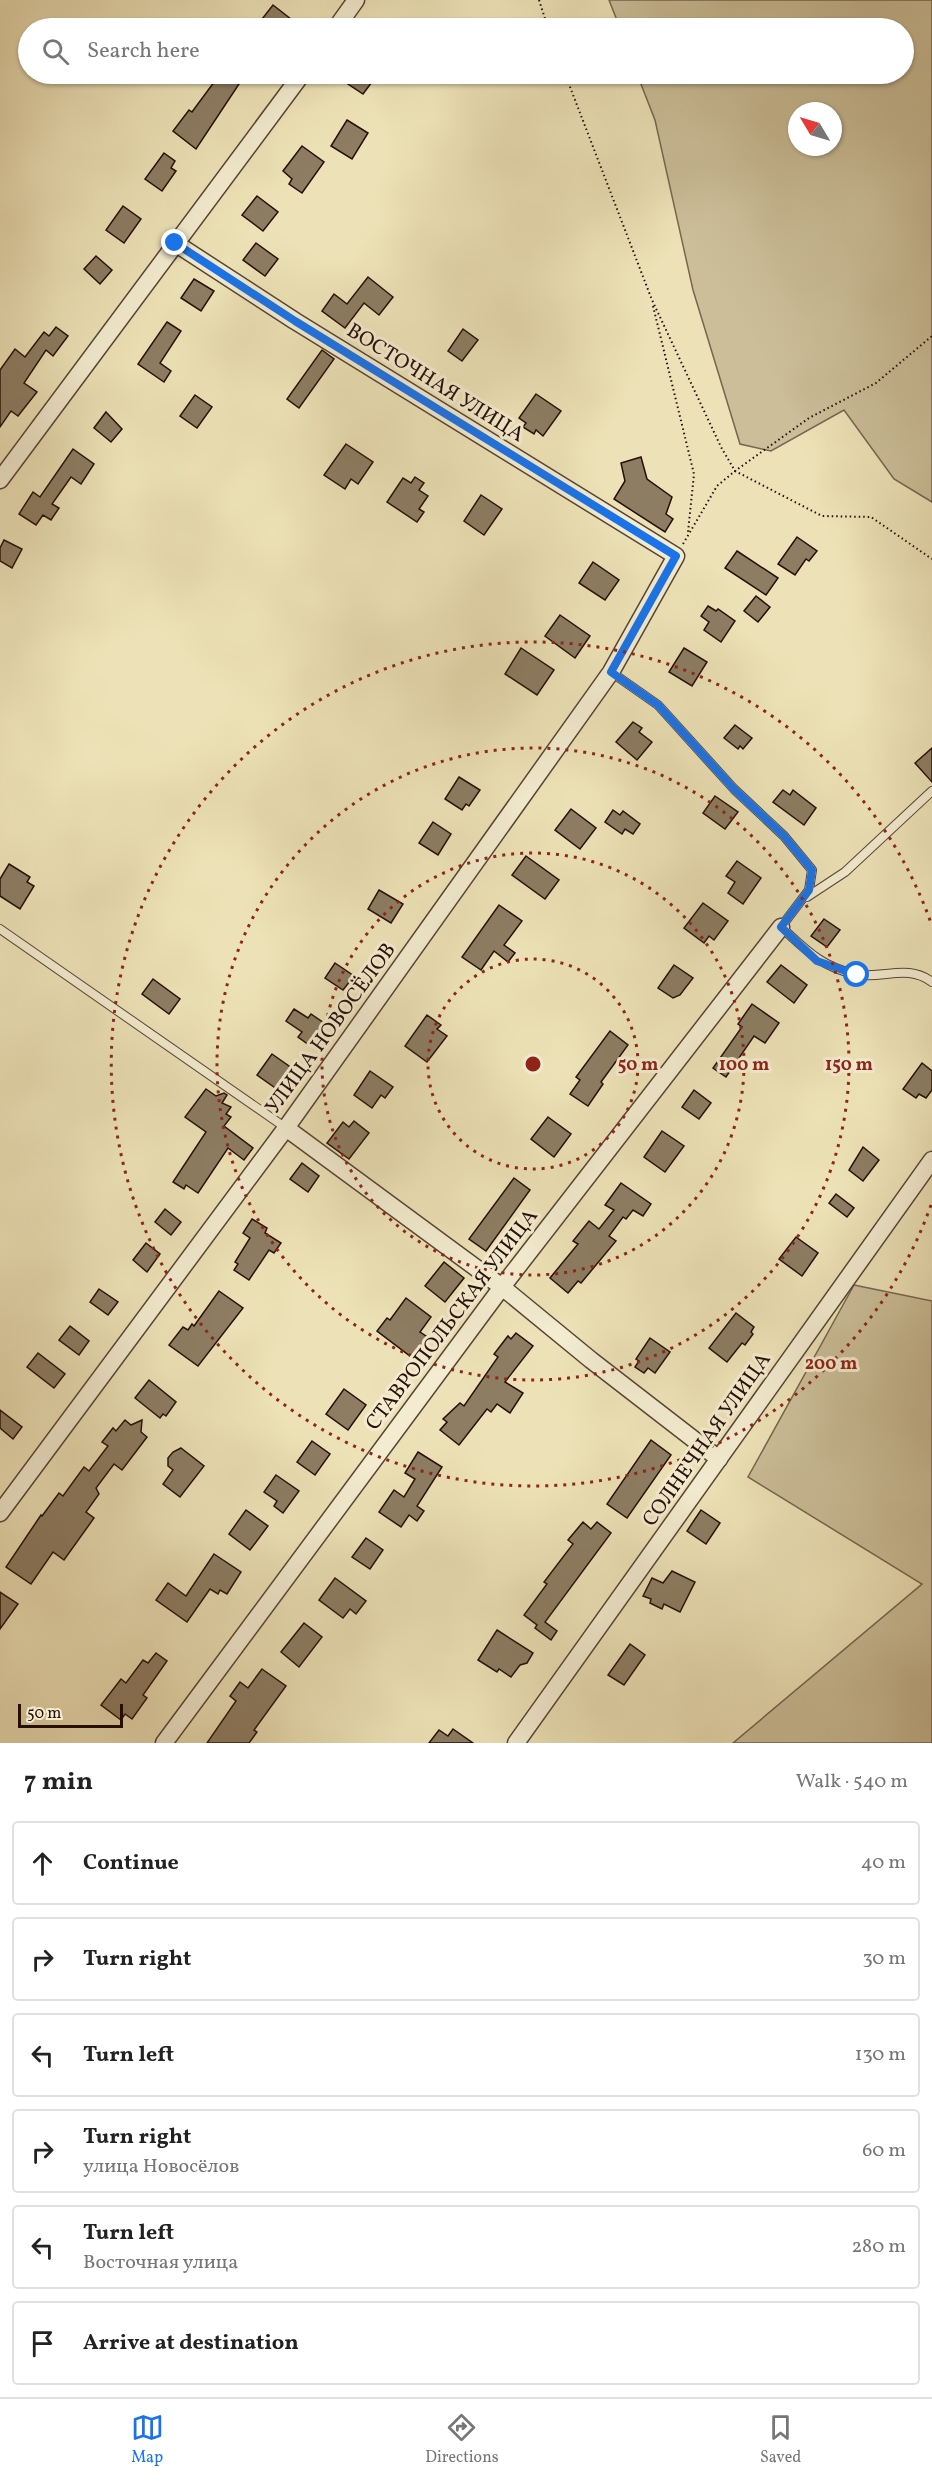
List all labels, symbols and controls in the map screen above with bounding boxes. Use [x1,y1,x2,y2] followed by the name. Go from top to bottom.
[18,18,914,84] search box
[39,35,72,68] icon: search
[87,36,200,67] text: Search here
[788,102,842,156] north arrow
[161,229,187,255] route end
[341,317,530,450] street label: ВОСТОЧНАЯ УЛИЦА
[259,937,403,1120] street label: УЛИЦА НОВОСЁЛОВ
[843,961,869,987] route start
[618,1053,658,1078] text: 50 m
[719,1053,769,1078] text: 100 m
[825,1053,873,1078] text: 150 m
[523,1054,543,1074] centre of rings
[359,1203,545,1437] street label: СТАВРОПОЛЬСКАЯ УЛИЦА
[636,1347,778,1533] street label: СОЛНЕЧНАЯ УЛИЦА
[805,1352,857,1377] text: 200 m
[18,1701,123,1728] scale bar
[27,1703,61,1725] text: 50 m
[24,1764,93,1800] text: 7 min
[796,1768,908,1796] text: Walk · 540 m
[26,1847,59,1880] icon: ahead
[83,1848,179,1879] text: Continue
[861,1849,906,1877] text: 40 m
[26,1943,59,1976] icon: right
[83,1944,191,1975] text: Turn right
[862,1945,906,1973] text: 30 m
[26,2039,59,2072] icon: left
[83,2040,174,2071] text: Turn left
[855,2041,906,2069] text: 130 m
[83,2122,191,2153] text: Turn right
[26,2135,59,2168] icon: right
[862,2137,906,2165] text: 60 m
[83,2153,239,2181] text: улица Новосёлов
[83,2218,174,2249] text: Turn left
[26,2231,59,2264] icon: left
[851,2233,906,2261] text: 280 m
[83,2249,238,2277] text: Восточная улица
[26,2327,59,2360] icon: arrive
[83,2328,299,2359] text: Arrive at destination
[131,2411,164,2469] tab: Map
[425,2411,499,2469] tab: Directions
[760,2411,801,2469] tab: Saved

